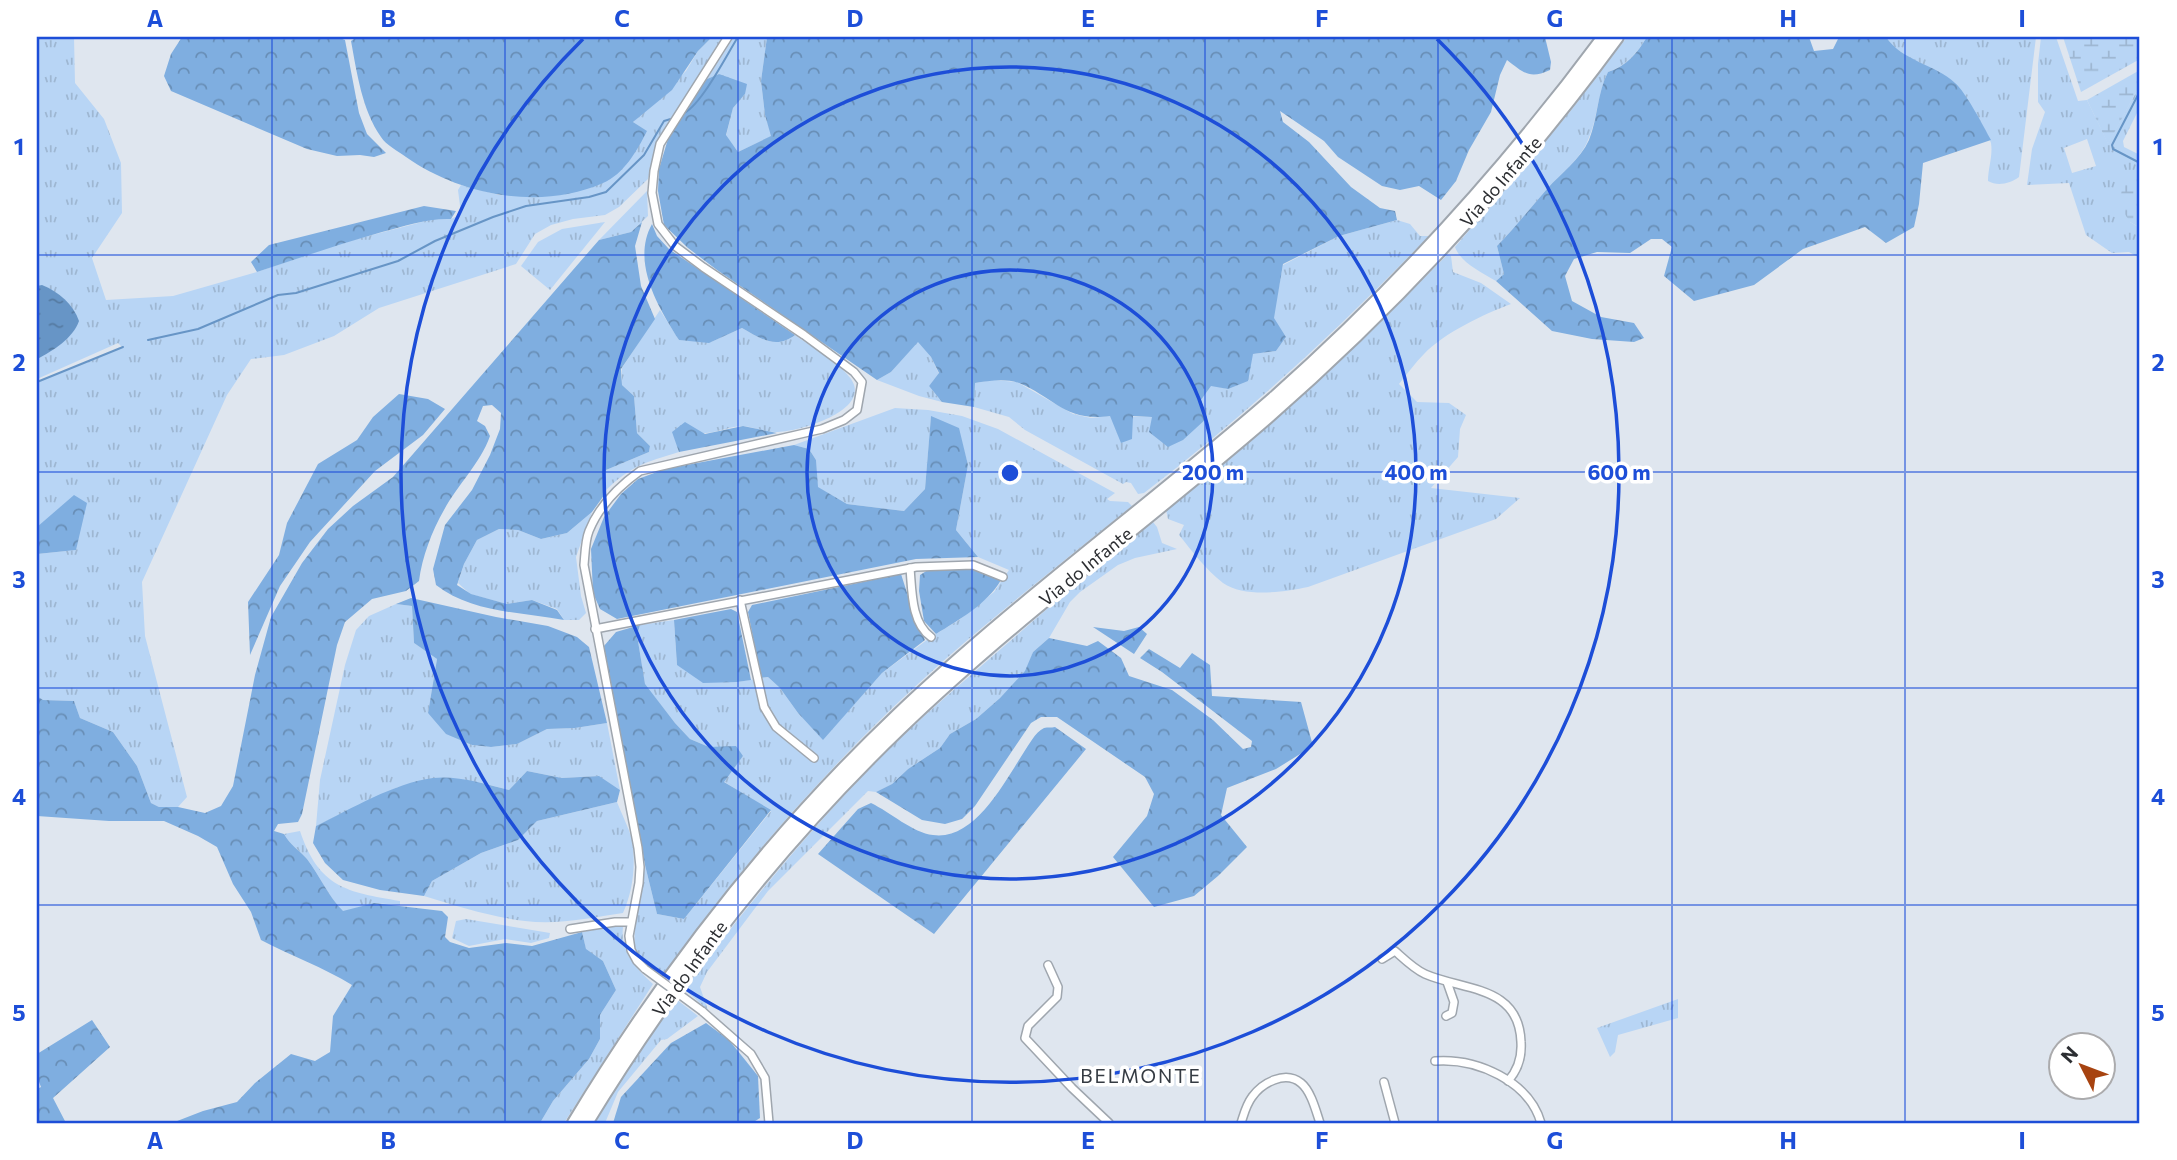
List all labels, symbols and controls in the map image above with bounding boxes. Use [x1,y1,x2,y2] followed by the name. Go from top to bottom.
[147,4,164,32] text: A
[380,4,396,32] text: B
[614,4,630,32] text: C
[847,4,864,32] text: D
[1081,4,1095,32] text: E
[1315,4,1329,32] text: F
[1547,4,1563,32] text: G
[1779,4,1797,32] text: H
[2018,4,2026,32] text: I
[1455,131,1546,231] street label: Via do Infante
[14,132,24,160] text: 1
[2153,132,2163,160] text: 1
[12,348,26,376] text: 2
[2151,348,2165,376] text: 2
[1182,459,1244,484] text: 200 m
[1384,459,1448,484] text: 400 m
[1587,459,1651,484] text: 600 m
[998,461,1022,485] centre of rings
[1034,522,1136,610] street label: Via do Infante
[12,565,26,593] text: 3
[2151,565,2165,593] text: 3
[12,782,26,810] text: 4
[2151,782,2165,810] text: 4
[647,916,731,1021] street label: Via do Infante
[12,998,26,1026] text: 5
[2151,998,2165,1026] text: 5
[2048,1030,2118,1100] north arrow
[2056,1041,2082,1067] text: N
[1080,1064,1202,1087] district label: BELMONTE
[147,1126,164,1154] text: A
[380,1126,396,1154] text: B
[614,1126,630,1154] text: C
[847,1126,864,1154] text: D
[1081,1126,1095,1154] text: E
[1315,1126,1329,1154] text: F
[1547,1126,1563,1154] text: G
[1779,1126,1797,1154] text: H
[2018,1126,2026,1154] text: I

